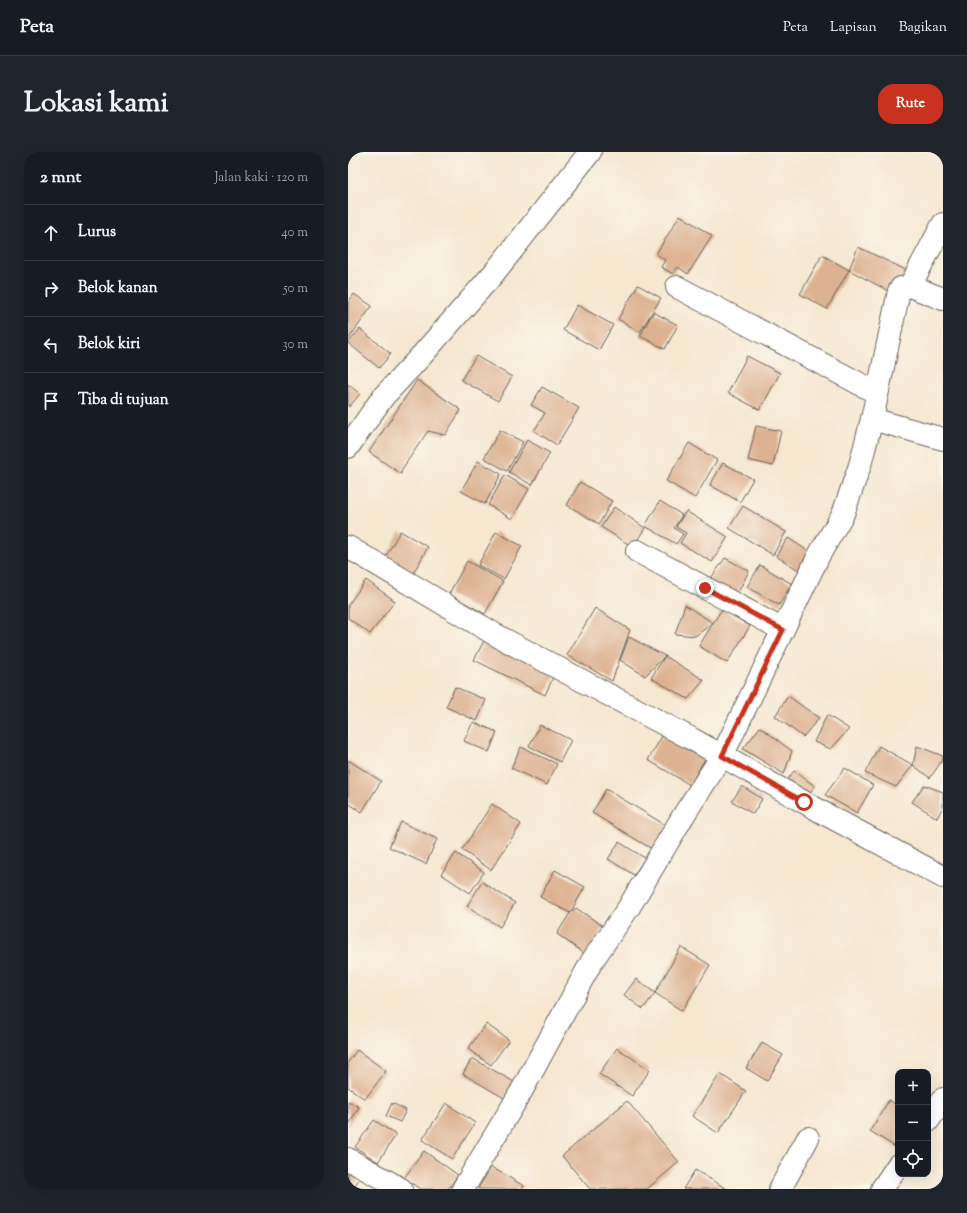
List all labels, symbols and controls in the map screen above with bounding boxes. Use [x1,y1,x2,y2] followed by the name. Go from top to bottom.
[20,14,54,41] text: Peta
[783,18,808,38] text: Peta
[830,18,877,38] text: Lapisan
[899,18,947,38] text: Bagikan
[24,84,168,124] text: Lokasi kami
[878,84,943,124] button: Rute
[40,166,81,190] text: 2 mnt
[215,169,308,187] text: Jalan kaki · 120 m
[40,222,62,244] icon: ahead
[78,222,116,243] text: Lurus
[281,224,308,242] text: 40 m
[40,278,62,300] icon: right
[78,278,158,299] text: Belok kanan
[283,280,308,298] text: 50 m
[40,334,62,356] icon: left
[78,334,140,355] text: Belok kiri
[282,336,308,354] text: 30 m
[40,390,62,412] icon: arrive
[78,390,169,411] text: Tiba di tujuan
[696,579,714,597] route end
[795,793,813,811] route start
[895,1069,931,1177] map controls
[895,1069,931,1105] button: +
[895,1105,931,1141] button: −
[895,1141,931,1177] button: locate

